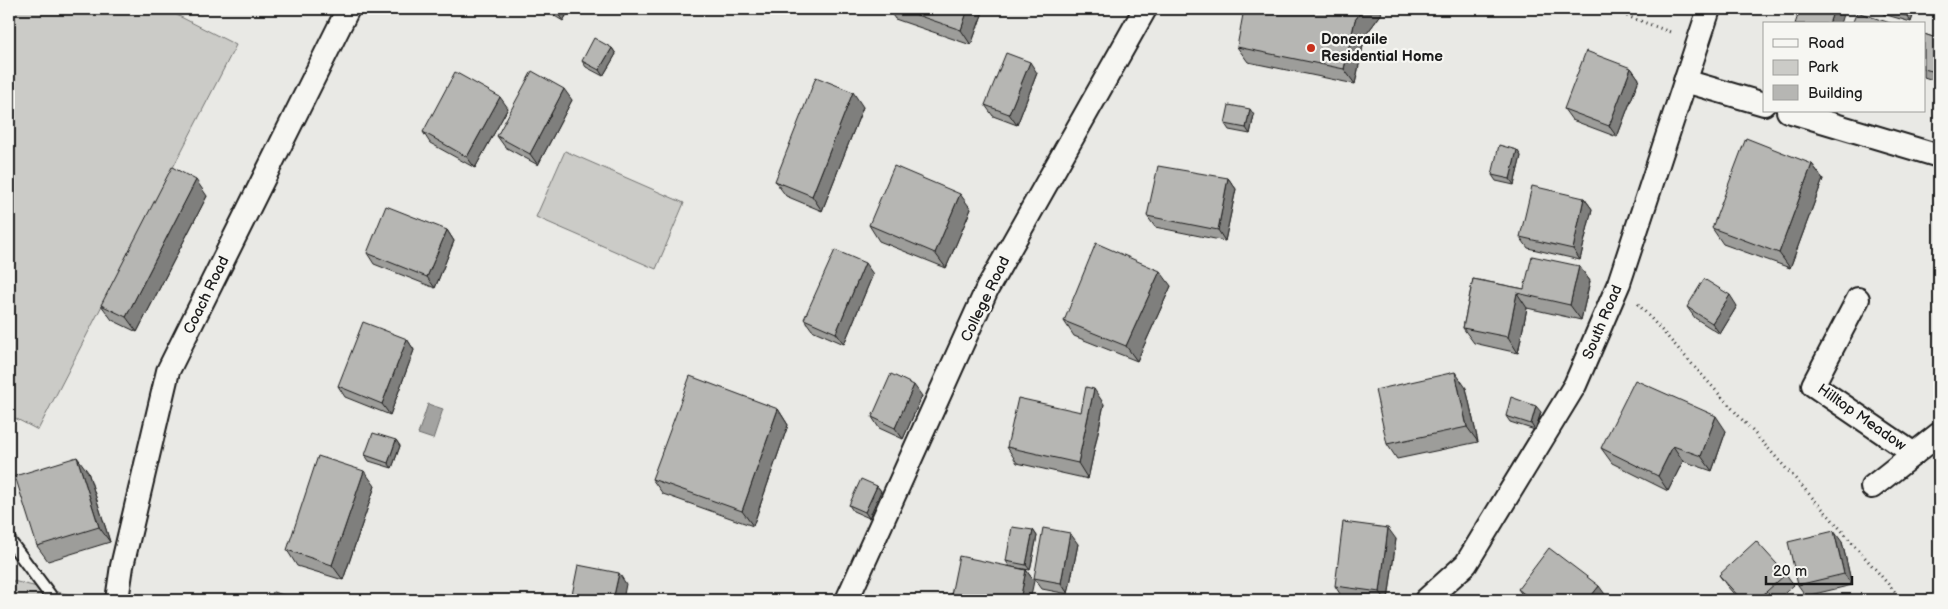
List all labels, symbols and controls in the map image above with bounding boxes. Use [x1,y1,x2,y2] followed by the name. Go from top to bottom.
[1763,22,1926,112] legend
[1321,30,1443,66] place label: Doneraile Residential Home
[1808,34,1844,53] text: Road
[1305,42,1317,54] marker: Doneraile Residential Home
[1808,58,1839,77] text: Park
[1808,84,1863,103] text: Building
[179,253,233,337] street label: Coach Road
[957,253,1014,345] street label: College Road
[1578,282,1627,362] street label: South Road
[1814,380,1910,455] street label: Hilltop Meadow
[1766,554,1852,586] scale bar
[1773,562,1807,581] text: 20 m

